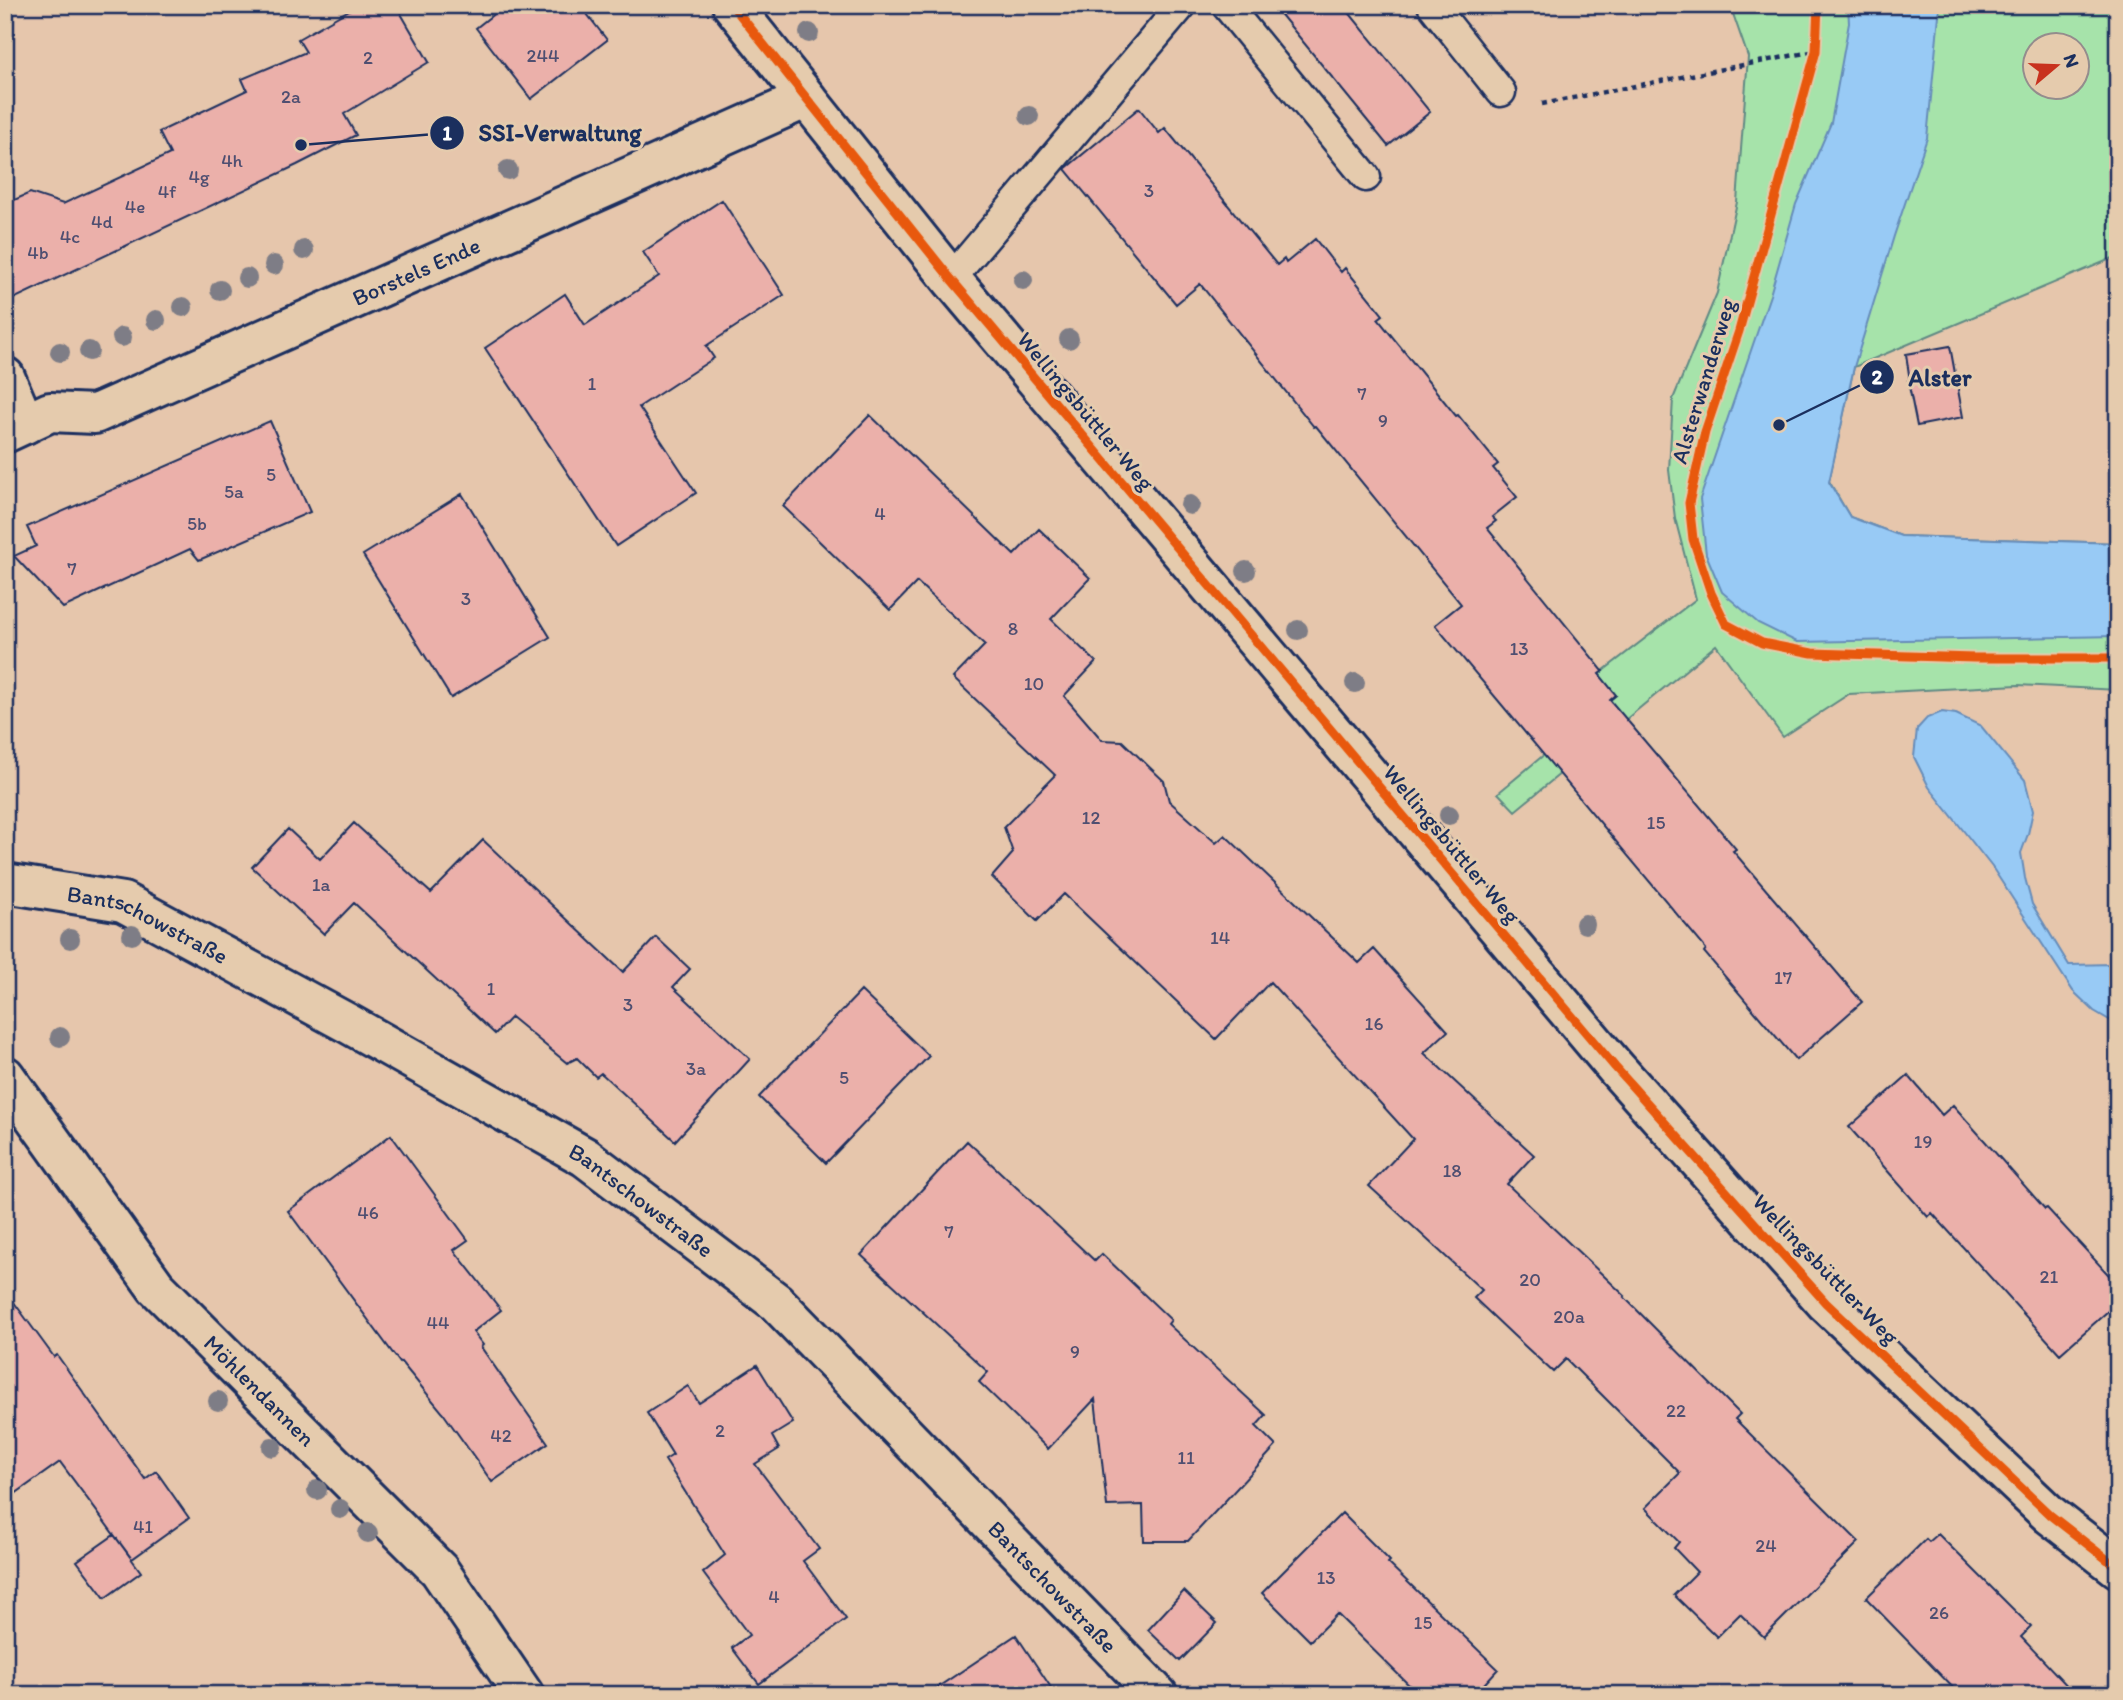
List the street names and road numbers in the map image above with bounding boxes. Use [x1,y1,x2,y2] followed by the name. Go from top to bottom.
[348,231,484,312] street label: Borstels Ende
[1665,295,1741,467] street label: Alsterwanderweg
[1011,326,1161,496] street label: Wellingsbüttler Weg
[1377,759,1527,929] street label: Wellingsbüttler Weg
[65,879,233,970] street label: Bantschowstraße
[564,1137,719,1263] street label: Bantschowstraße
[1747,1188,1905,1350] street label: Wellingsbüttler Weg
[198,1329,321,1452] street label: Möhlendannen
[982,1515,1123,1659] street label: Bantschowstraße

